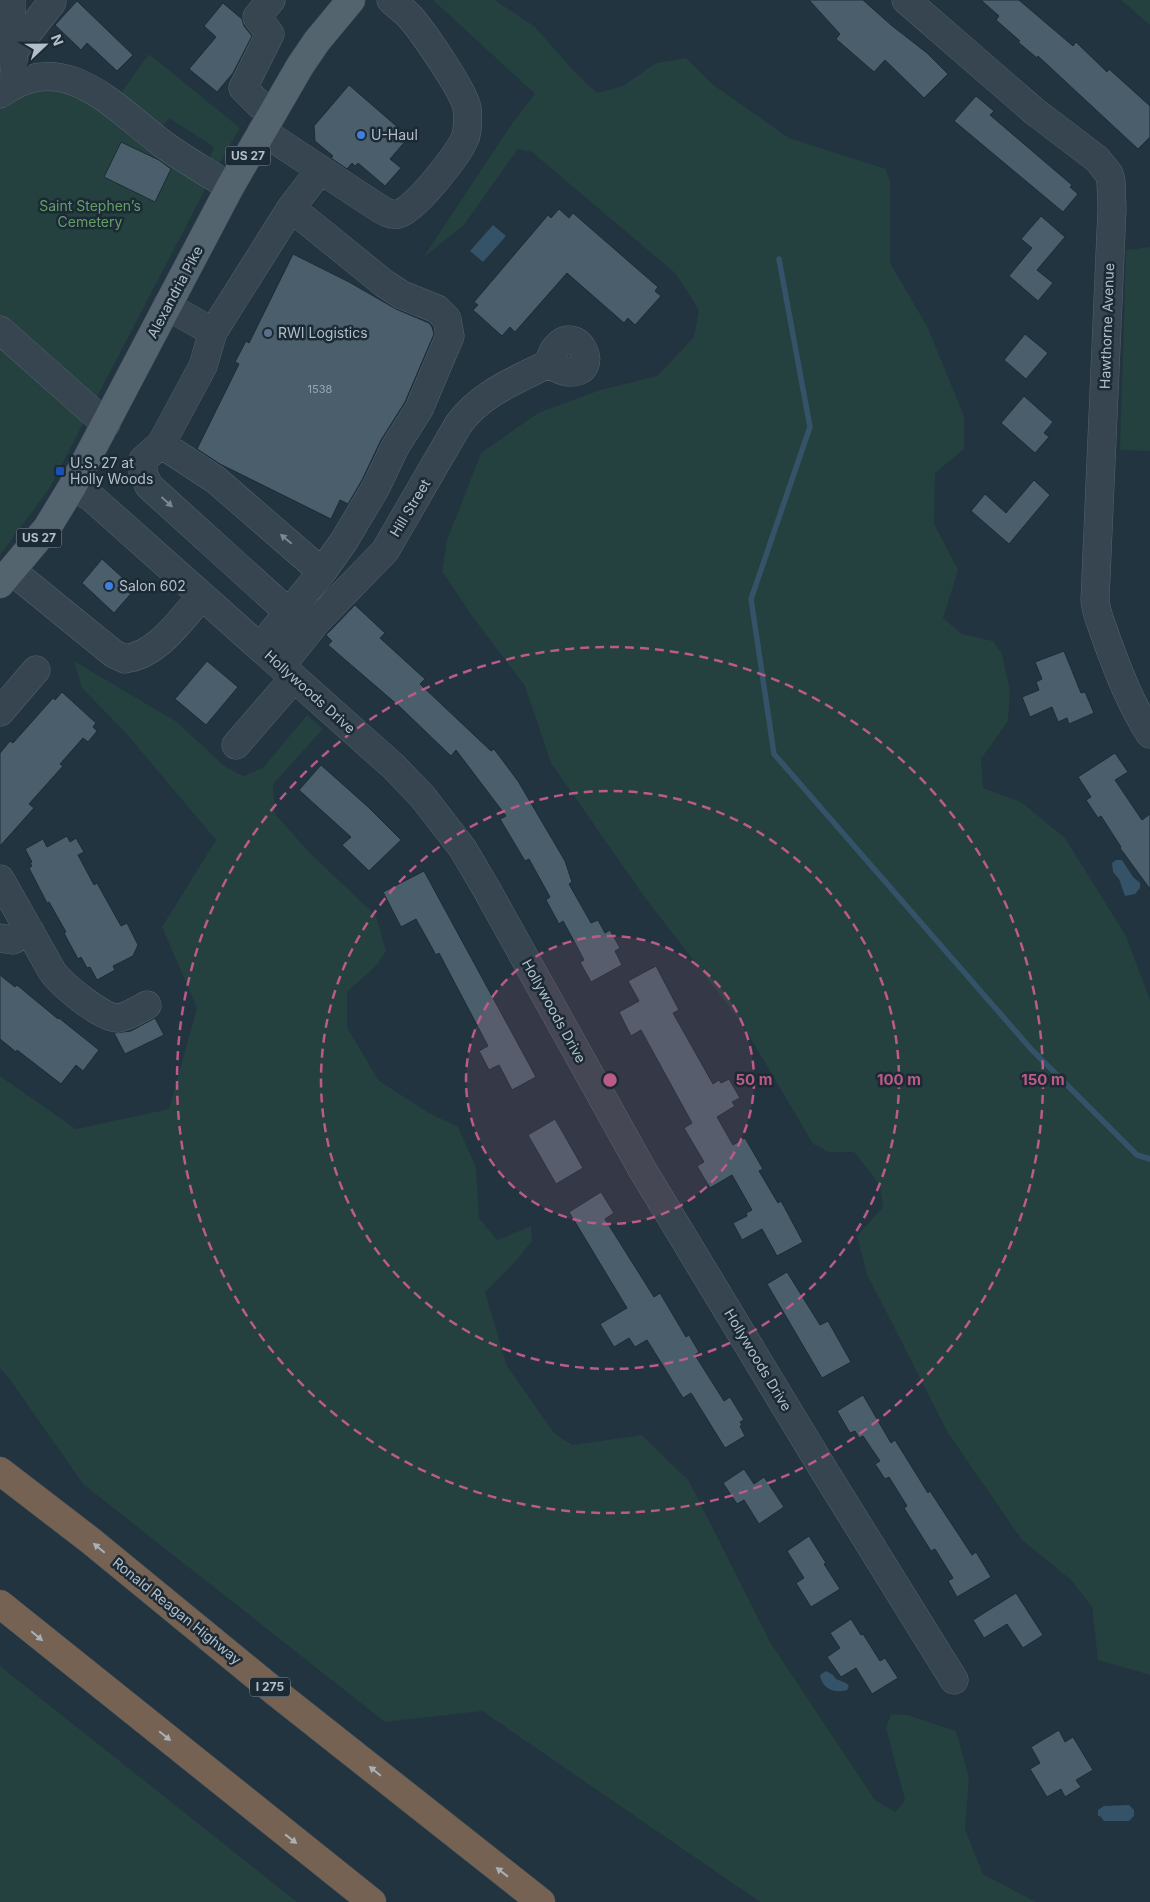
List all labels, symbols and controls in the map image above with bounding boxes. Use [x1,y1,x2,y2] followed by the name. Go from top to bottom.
[20,20,70,70] north arrow
[48,32,67,48] text: N
[371,126,418,143] place label: U-Haul
[355,129,367,141] marker: U-Haul
[226,146,270,166] road number: US 27
[39,197,141,230] park label: Saint Stephen’s Cemetery
[143,243,206,341] street label: Alexandria Pike
[1096,263,1117,389] street label: Hawthorne Avenue
[278,324,368,341] place label: RWI Logistics
[262,327,274,339] marker: RWI Logistics
[308,382,333,396] house number: 1538
[70,454,153,487] place label: U.S. 27 at Holly Woods
[54,465,66,477] marker: U.S. 27 at Holly Woods
[386,476,434,540] street label: Hill Street
[160,496,172,508] one-way arrow
[16,528,62,548] road number: US 27
[279,534,292,545] one-way arrow
[119,577,186,594] place label: Salon 602
[103,580,115,592] marker: Salon 602
[261,646,359,737] street label: Hollywoods Drive
[519,956,590,1066] street label: Hollywoods Drive
[736,1070,772,1089] text: 50 m
[877,1070,921,1089] text: 100 m
[1021,1070,1065,1089] text: 150 m
[601,1071,619,1089] centre of rings
[721,1306,796,1414] street label: Hollywoods Drive
[93,1542,106,1553] one-way arrow
[110,1554,245,1668] street label: Ronald Reagan Highway
[31,1630,44,1641] one-way arrow
[250,1678,290,1696] road number: I 275
[158,1731,171,1742] one-way arrow
[369,1765,382,1776] one-way arrow
[284,1833,297,1844] one-way arrow
[496,1866,509,1877] one-way arrow

